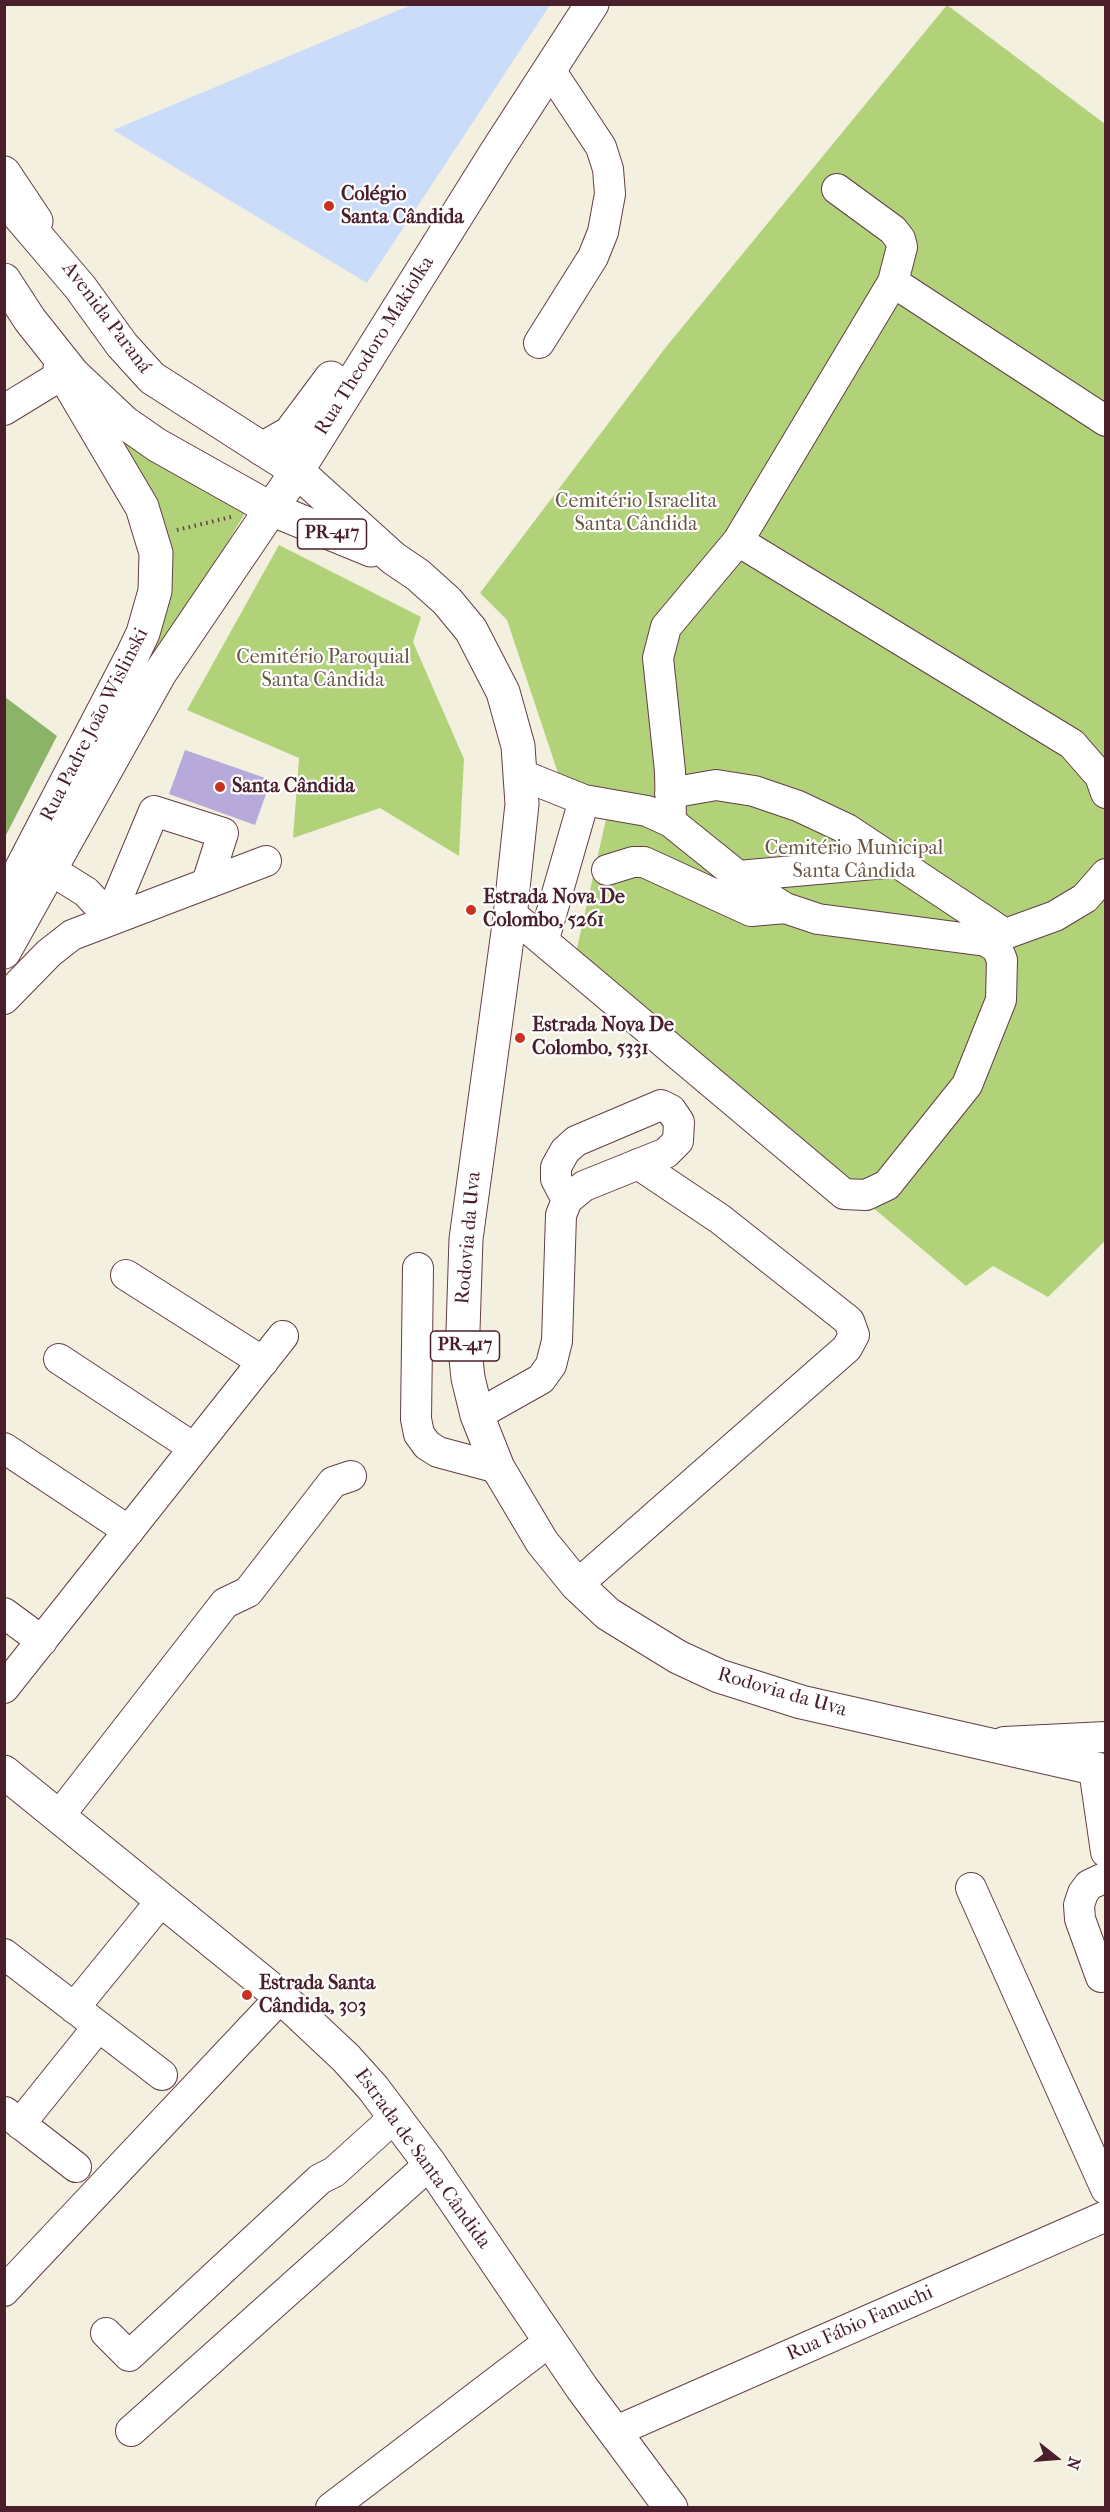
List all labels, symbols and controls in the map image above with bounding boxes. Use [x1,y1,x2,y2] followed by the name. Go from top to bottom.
[341,183,464,230] place label: Colégio Santa Cândida
[322,199,336,213] marker: Colégio Santa Cândida
[310,252,440,440] street label: Rua Theodoro Makiolka
[56,257,156,379] street label: Avenida Paraná
[555,490,717,537] park label: Cemitério Israelita Santa Cândida
[298,519,366,549] road number: PR-417
[36,624,154,826] street label: Rua Padre João Wislinski
[236,646,410,693] park label: Cemitério Paroquial Santa Cândida
[232,775,355,799] place label: Santa Cândida
[213,780,227,794] marker: Santa Cândida
[765,837,943,884] park label: Cemitério Municipal Santa Cândida
[483,886,625,933] place label: Estrada Nova De Colombo, 5261
[464,903,478,917] marker: Estrada Nova De Colombo, 5261
[532,1014,674,1061] place label: Estrada Nova De Colombo, 5331
[513,1031,527,1045] marker: Estrada Nova De Colombo, 5331
[451,1171,487,1305] street label: Rodovia da Uva
[430,1331,500,1361] road number: PR-417
[715,1663,849,1723] street label: Rodovia da Uva
[259,1972,375,2019] place label: Estrada Santa Cândida, 303
[240,1988,254,2002] marker: Estrada Santa Cândida, 303
[349,2064,495,2254] street label: Estrada de Santa Cândida
[783,2281,937,2367] street label: Rua Fábio Fanuchi
[1026,2428,1086,2488] north arrow
[1063,2455,1085,2472] text: N

